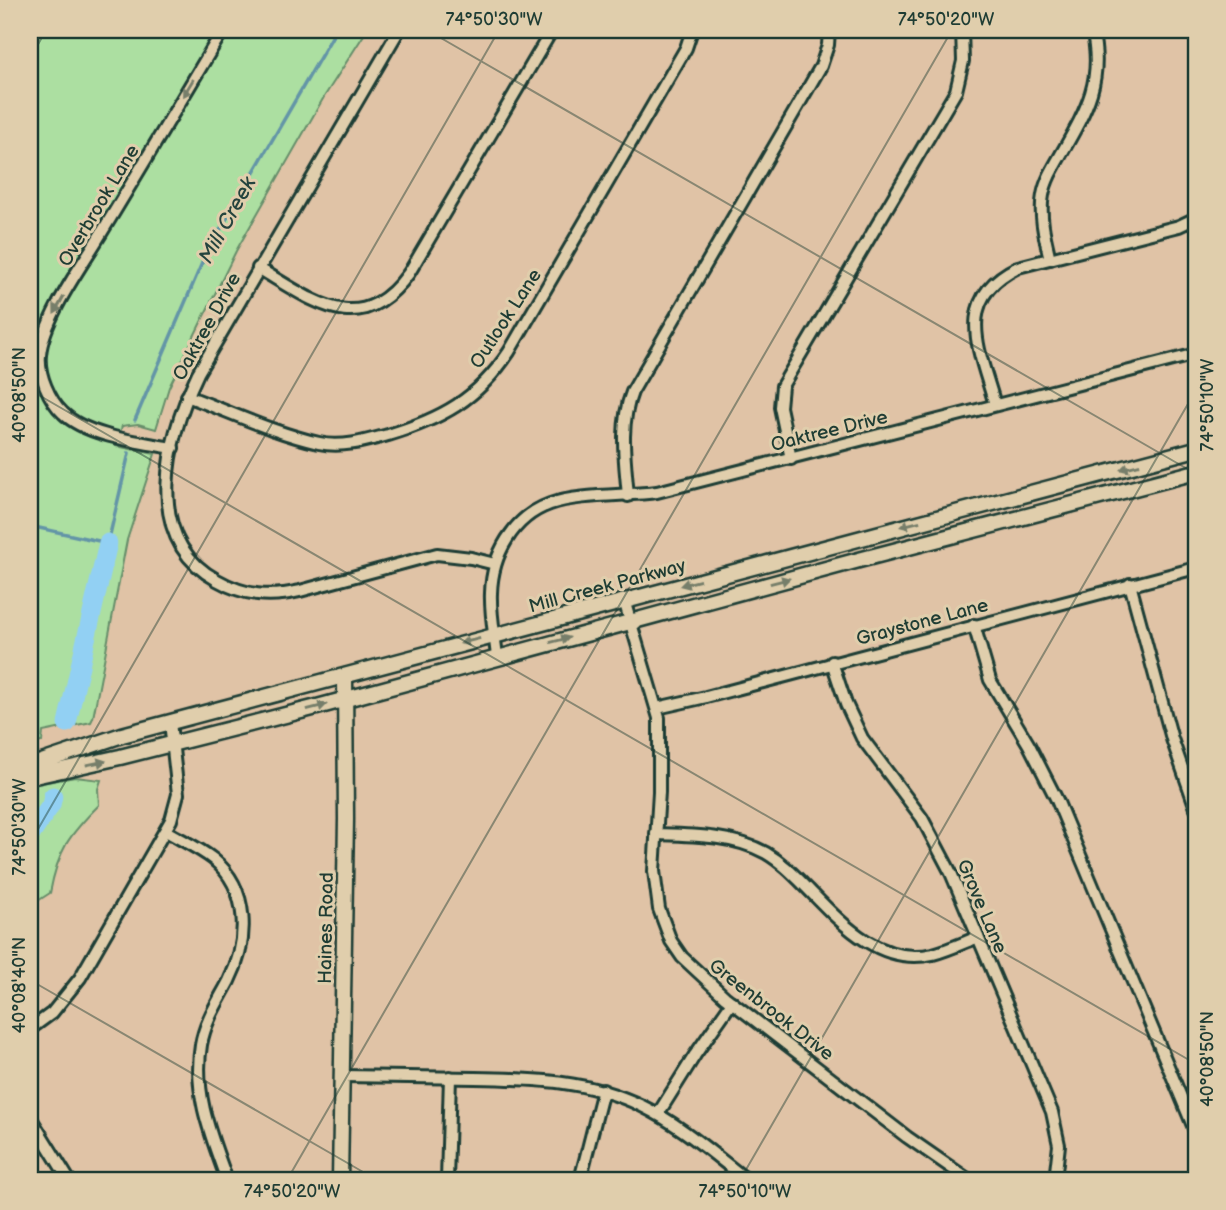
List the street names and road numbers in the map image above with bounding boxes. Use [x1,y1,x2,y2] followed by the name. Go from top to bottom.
[54,141,145,271] street label: Overbrook Lane
[466,265,547,373] street label: Outlook Lane
[168,269,246,385] street label: Oaktree Drive
[769,406,890,457] street label: Oaktree Drive
[526,554,689,618] street label: Mill Creek Parkway
[854,594,991,651] street label: Graystone Lane
[952,856,1012,957] street label: Grove Lane
[314,872,339,984] street label: Haines Road
[704,954,838,1066] street label: Greenbrook Drive

